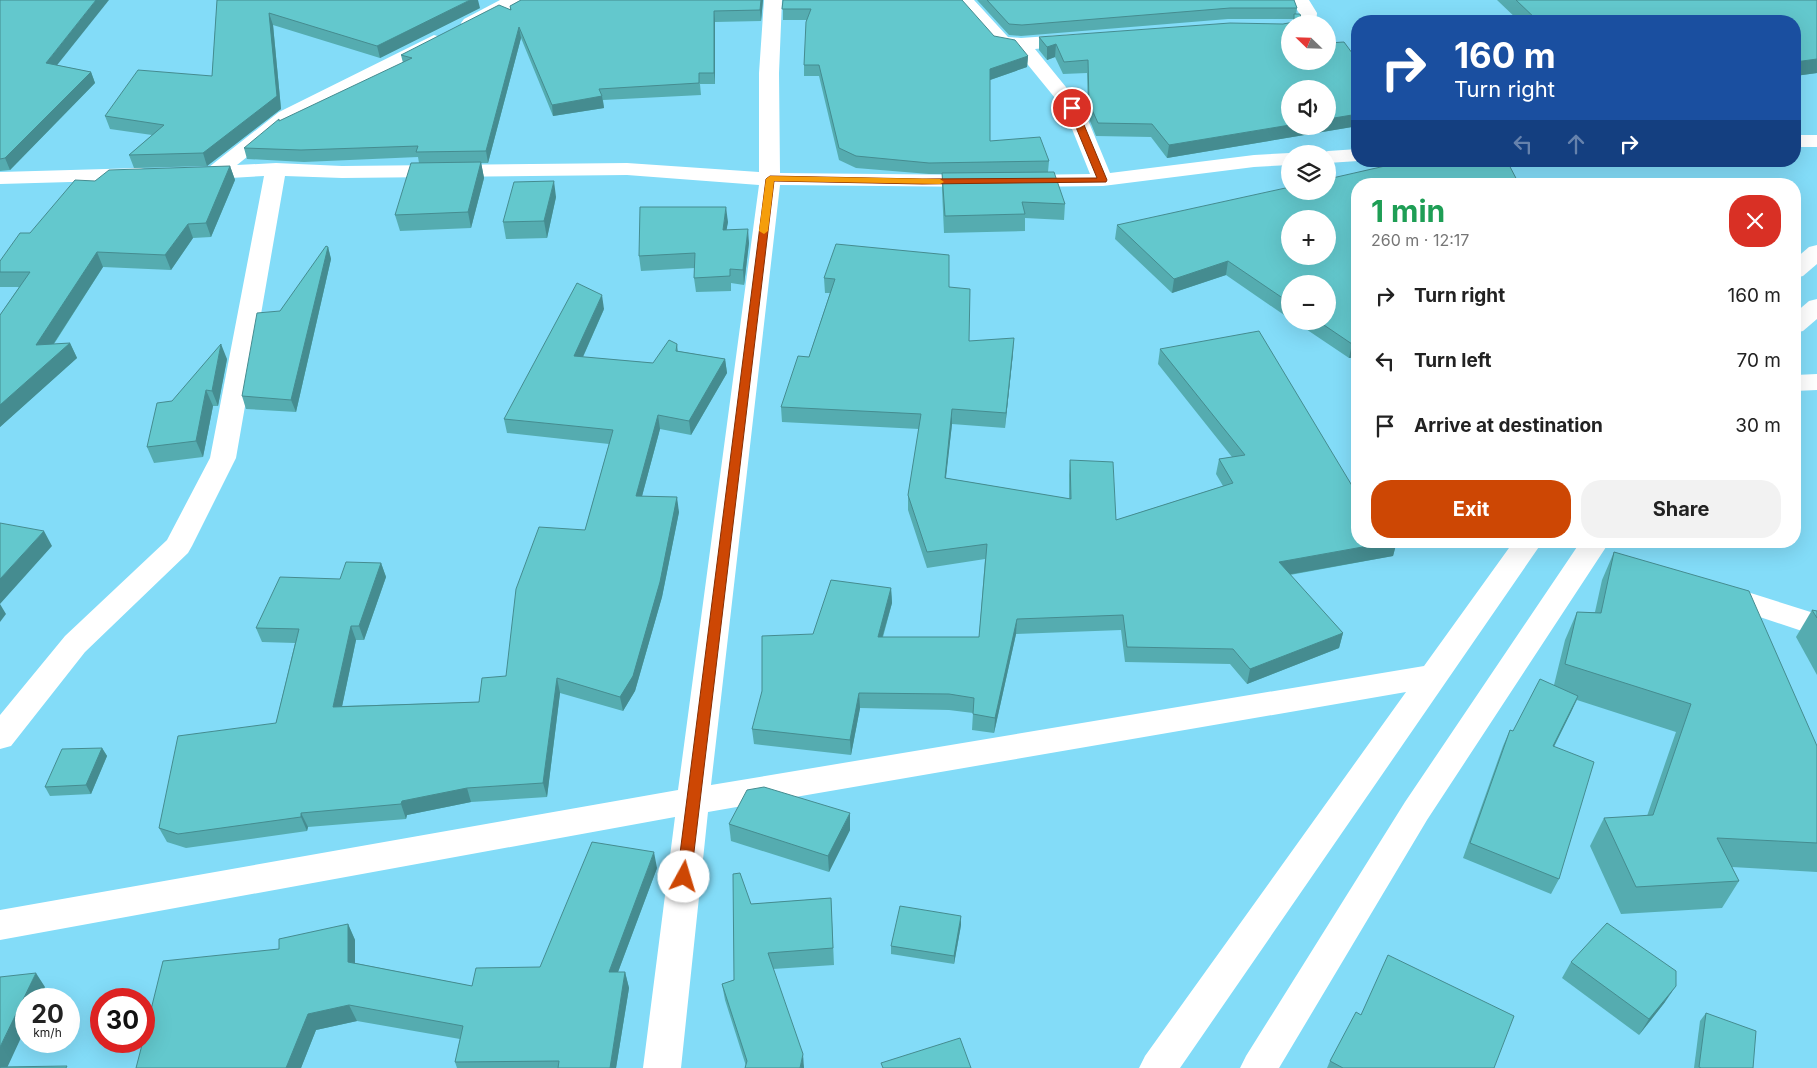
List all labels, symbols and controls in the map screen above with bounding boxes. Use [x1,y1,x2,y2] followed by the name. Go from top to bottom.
[1281,15,1336,70] north arrow
[1281,15,1336,330] map controls
[1454,34,1556,76] text: 160 m
[1371,35,1436,100] icon: right
[1454,76,1555,102] text: Turn right
[1281,80,1336,135] button: sound
[1051,87,1093,129] pin
[1058,94,1086,122] icon: arrive
[1509,130,1537,158] icon: left
[1562,130,1590,158] icon: ahead
[1615,130,1643,158] icon: right
[1281,145,1336,200] button: layers
[1371,193,1445,229] text: 1 min
[1729,195,1781,247] button: close
[1281,210,1336,265] button: +
[1371,230,1469,250] text: 260 m · 12:17
[1281,275,1336,330] button: −
[1371,282,1399,310] icon: right
[1414,284,1505,307] text: Turn right
[1728,284,1781,307] text: 160 m
[1371,347,1399,375] icon: left
[1414,349,1492,372] text: Turn left
[1737,349,1781,372] text: 70 m
[1371,412,1399,440] icon: arrive
[1414,414,1603,437] text: Arrive at destination
[1735,414,1781,437] text: 30 m
[1371,480,1571,538] button: Exit
[1581,480,1781,538] button: Share
[657,850,709,902] position arrow
[90,988,155,1053] speed limit sign: 30
[31,999,64,1029] text: 20
[33,1025,62,1040] text: km/h

